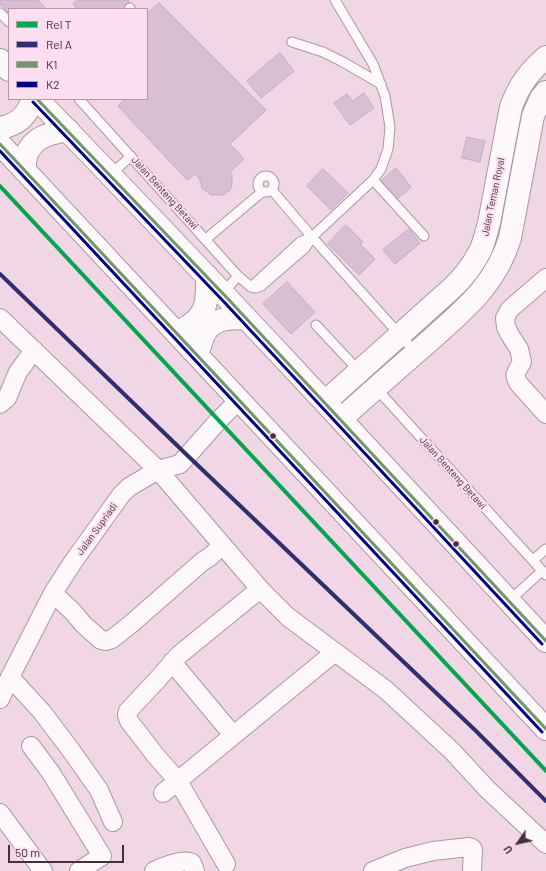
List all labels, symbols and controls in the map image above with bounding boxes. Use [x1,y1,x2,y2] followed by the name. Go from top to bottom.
[8,8,148,100] legend
[46,17,72,31] text: Rel T
[46,37,72,51] text: Rel A
[46,57,58,71] text: K1
[46,77,60,91] text: K2
[129,154,201,232] street label: Jalan Benteng Betawi
[479,157,507,237] street label: Jalan Teman Royal
[268,431,278,441] unlabelled marker
[417,434,489,512] street label: Jalan Benteng Betawi
[74,501,120,557] street label: Jalan Supriadi
[431,517,441,527] unlabelled marker
[451,539,461,549] unlabelled marker
[498,823,538,863] north arrow
[10,837,126,863] scale bar
[500,843,515,857] text: U
[15,845,40,859] text: 50 m

